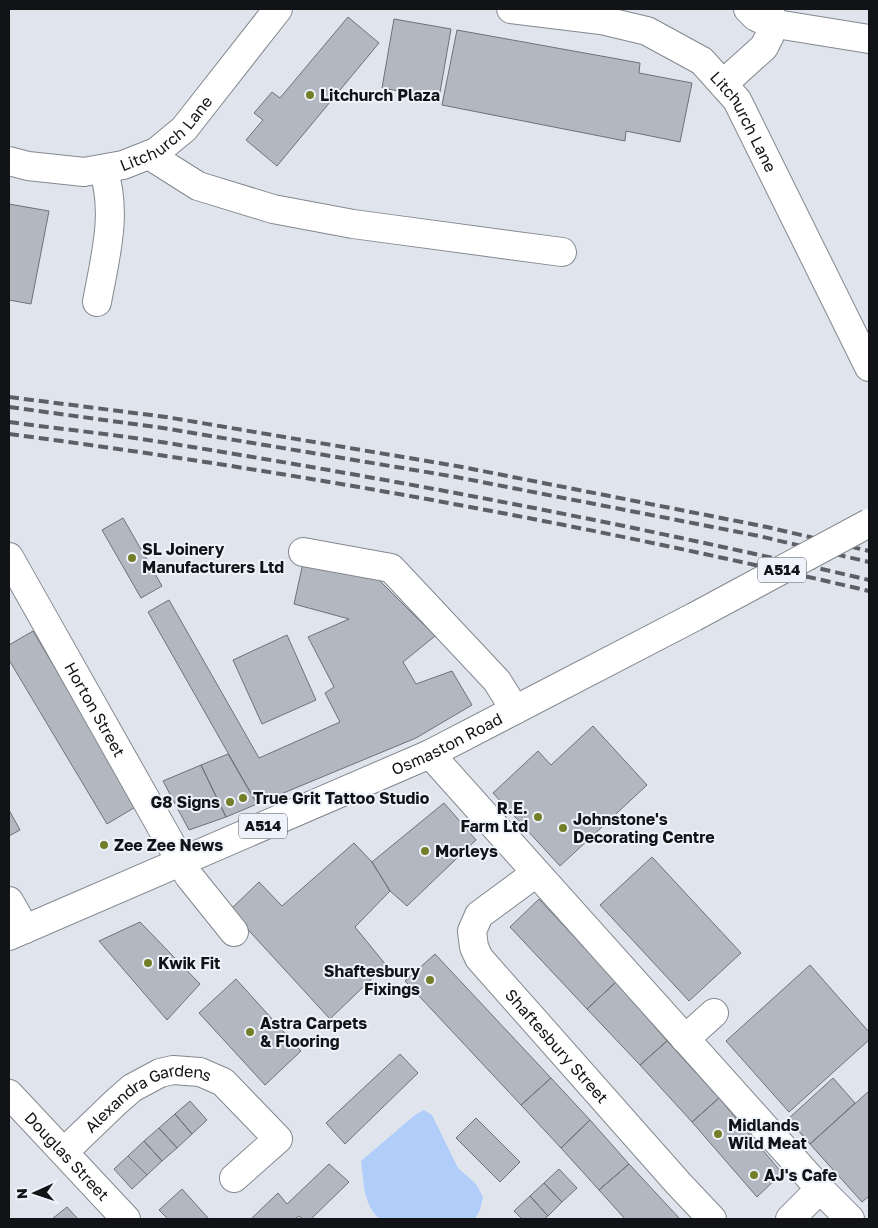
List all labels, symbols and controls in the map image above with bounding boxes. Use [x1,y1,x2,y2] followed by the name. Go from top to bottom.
[706,67,781,175] street label: Litchurch Lane
[320,85,440,105] place label: Litchurch Plaza
[304,89,316,101] marker: Litchurch Plaza
[117,91,216,175] street label: Litchurch Lane
[142,539,284,577] place label: SL Joinery Manufacturers Ltd
[126,552,138,564] marker: SL Joinery Manufacturers Ltd
[758,558,806,582] road number: A514
[60,659,130,760] street label: Horton Street
[388,708,506,780] street label: Osmaston Road
[253,788,430,808] place label: True Grit Tattoo Studio
[150,792,220,812] place label: G8 Signs
[237,792,249,804] marker: True Grit Tattoo Studio
[224,796,236,808] marker: G8 Signs
[460,798,528,836] place label: R.E. Farm Ltd
[573,809,715,847] place label: Johnstone's Decorating Centre
[532,811,544,823] marker: R.E. Farm Ltd
[239,814,287,838] road number: A514
[557,822,569,834] marker: Johnstone's Decorating Centre
[114,835,223,855] place label: Zee Zee News
[98,839,110,851] marker: Zee Zee News
[435,841,498,861] place label: Morleys
[419,845,431,857] marker: Morleys
[158,953,220,973] place label: Kwik Fit
[142,957,154,969] marker: Kwik Fit
[324,961,420,999] place label: Shaftesbury Fixings
[424,974,436,986] marker: Shaftesbury Fixings
[501,985,613,1107] street label: Shaftesbury Street
[260,1013,367,1051] place label: Astra Carpets & Flooring
[244,1026,256,1038] marker: Astra Carpets & Flooring
[81,1060,215,1137] street label: Alexandra Gardens
[21,1107,113,1205] street label: Douglas Street
[728,1115,807,1153] place label: Midlands Wild Meat
[712,1128,724,1140] marker: Midlands Wild Meat
[764,1165,837,1185] place label: AJ's Cafe
[10,1168,60,1218] north arrow
[748,1169,760,1181] marker: AJ's Cafe
[13,1188,30,1199] text: N

